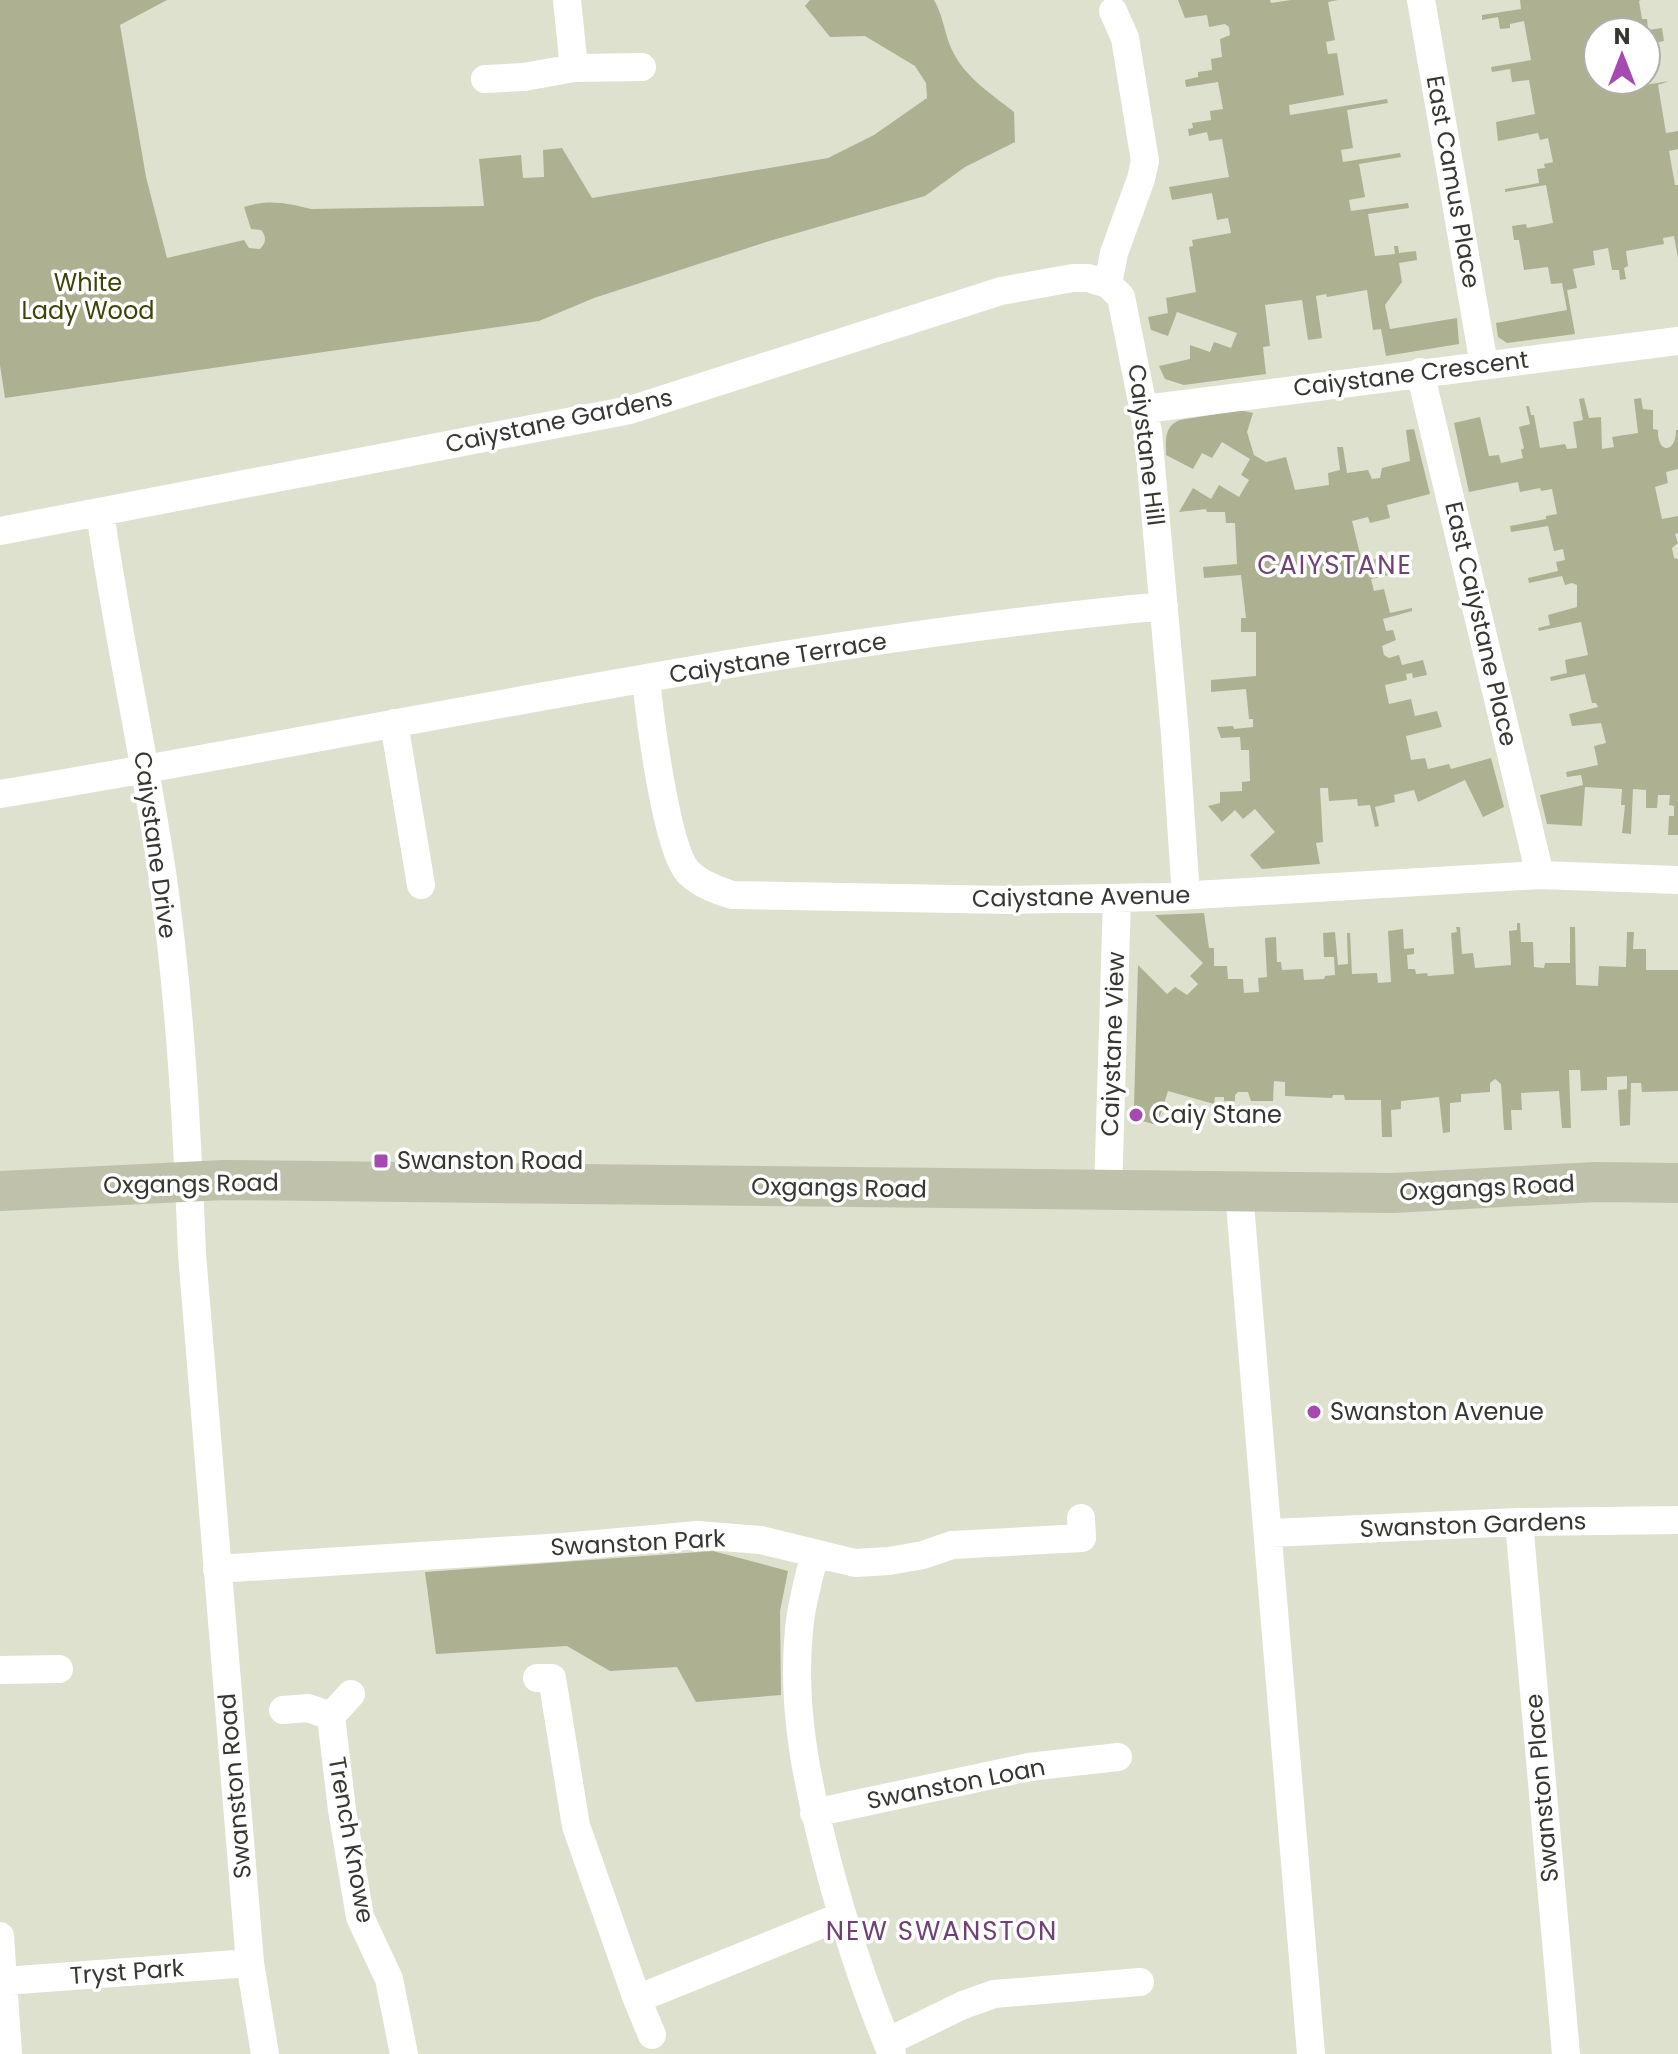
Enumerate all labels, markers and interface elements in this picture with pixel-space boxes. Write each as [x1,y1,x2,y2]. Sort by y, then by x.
north arrow [1582,16,1662,96]
text: N [1614,21,1630,52]
street label: East Camus Place [1419,73,1488,291]
park label: White Lady Wood [21,266,155,327]
street label: Caiystane Crescent [1291,343,1530,404]
street label: Caiystane Hill [1120,362,1173,528]
street label: Caiystane Gardens [442,380,675,461]
street label: East Caiystane Place [1437,498,1526,749]
district label: CAIYSTANE [1257,547,1413,583]
street label: Caiystane Terrace [667,624,889,691]
street label: Caiystane Drive [126,749,185,941]
street label: Caiystane Avenue [972,878,1190,915]
street label: Caiystane View [1093,951,1132,1137]
place label: Caiy Stane [1152,1098,1282,1131]
marker: Caiy Stane [1127,1106,1145,1124]
place label: Swanston Road [397,1144,583,1177]
marker: Swanston Road [372,1152,390,1170]
street label: Oxgangs Road [103,1165,279,1202]
street label: Oxgangs Road [1398,1166,1576,1209]
street label: Oxgangs Road [751,1169,927,1206]
place label: Swanston Avenue [1330,1395,1544,1428]
marker: Swanston Avenue [1305,1403,1323,1421]
street label: Swanston Gardens [1359,1504,1587,1545]
street label: Swanston Park [550,1521,727,1564]
street label: Swanston Road [210,1692,259,1880]
street label: Swanston Place [1517,1692,1566,1884]
street label: Swanston Loan [864,1750,1048,1817]
street label: Trench Knowe [321,1754,382,1926]
district label: NEW SWANSTON [826,1913,1058,1949]
street label: Tryst Park [69,1951,186,1992]

